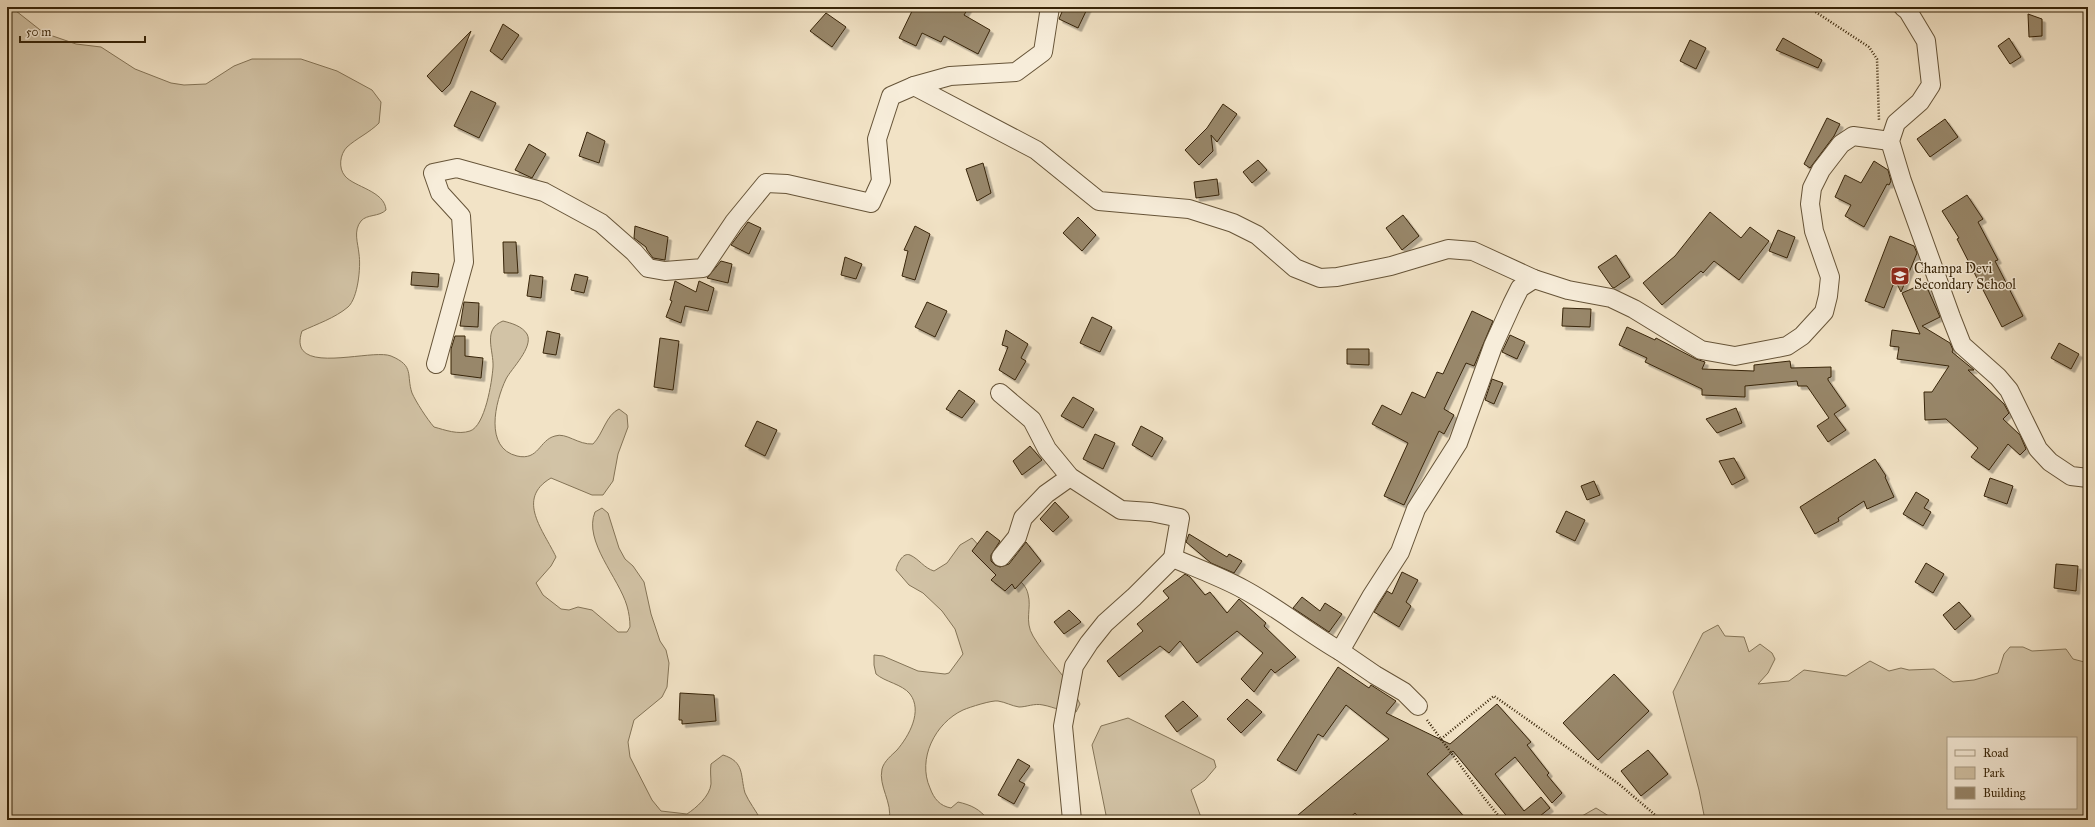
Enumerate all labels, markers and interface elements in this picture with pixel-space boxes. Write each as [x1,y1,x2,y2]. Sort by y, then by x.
scale bar [20,18,145,44]
text: 50 m [26,25,51,39]
place label: Champa Devi Secondary School [1914,260,2016,293]
school or university icon: Champa Devi Secondary School [1889,265,1911,287]
legend [1947,737,2077,809]
text: Road [1983,746,2009,760]
text: Park [1983,766,2005,780]
text: Building [1983,786,2026,801]

